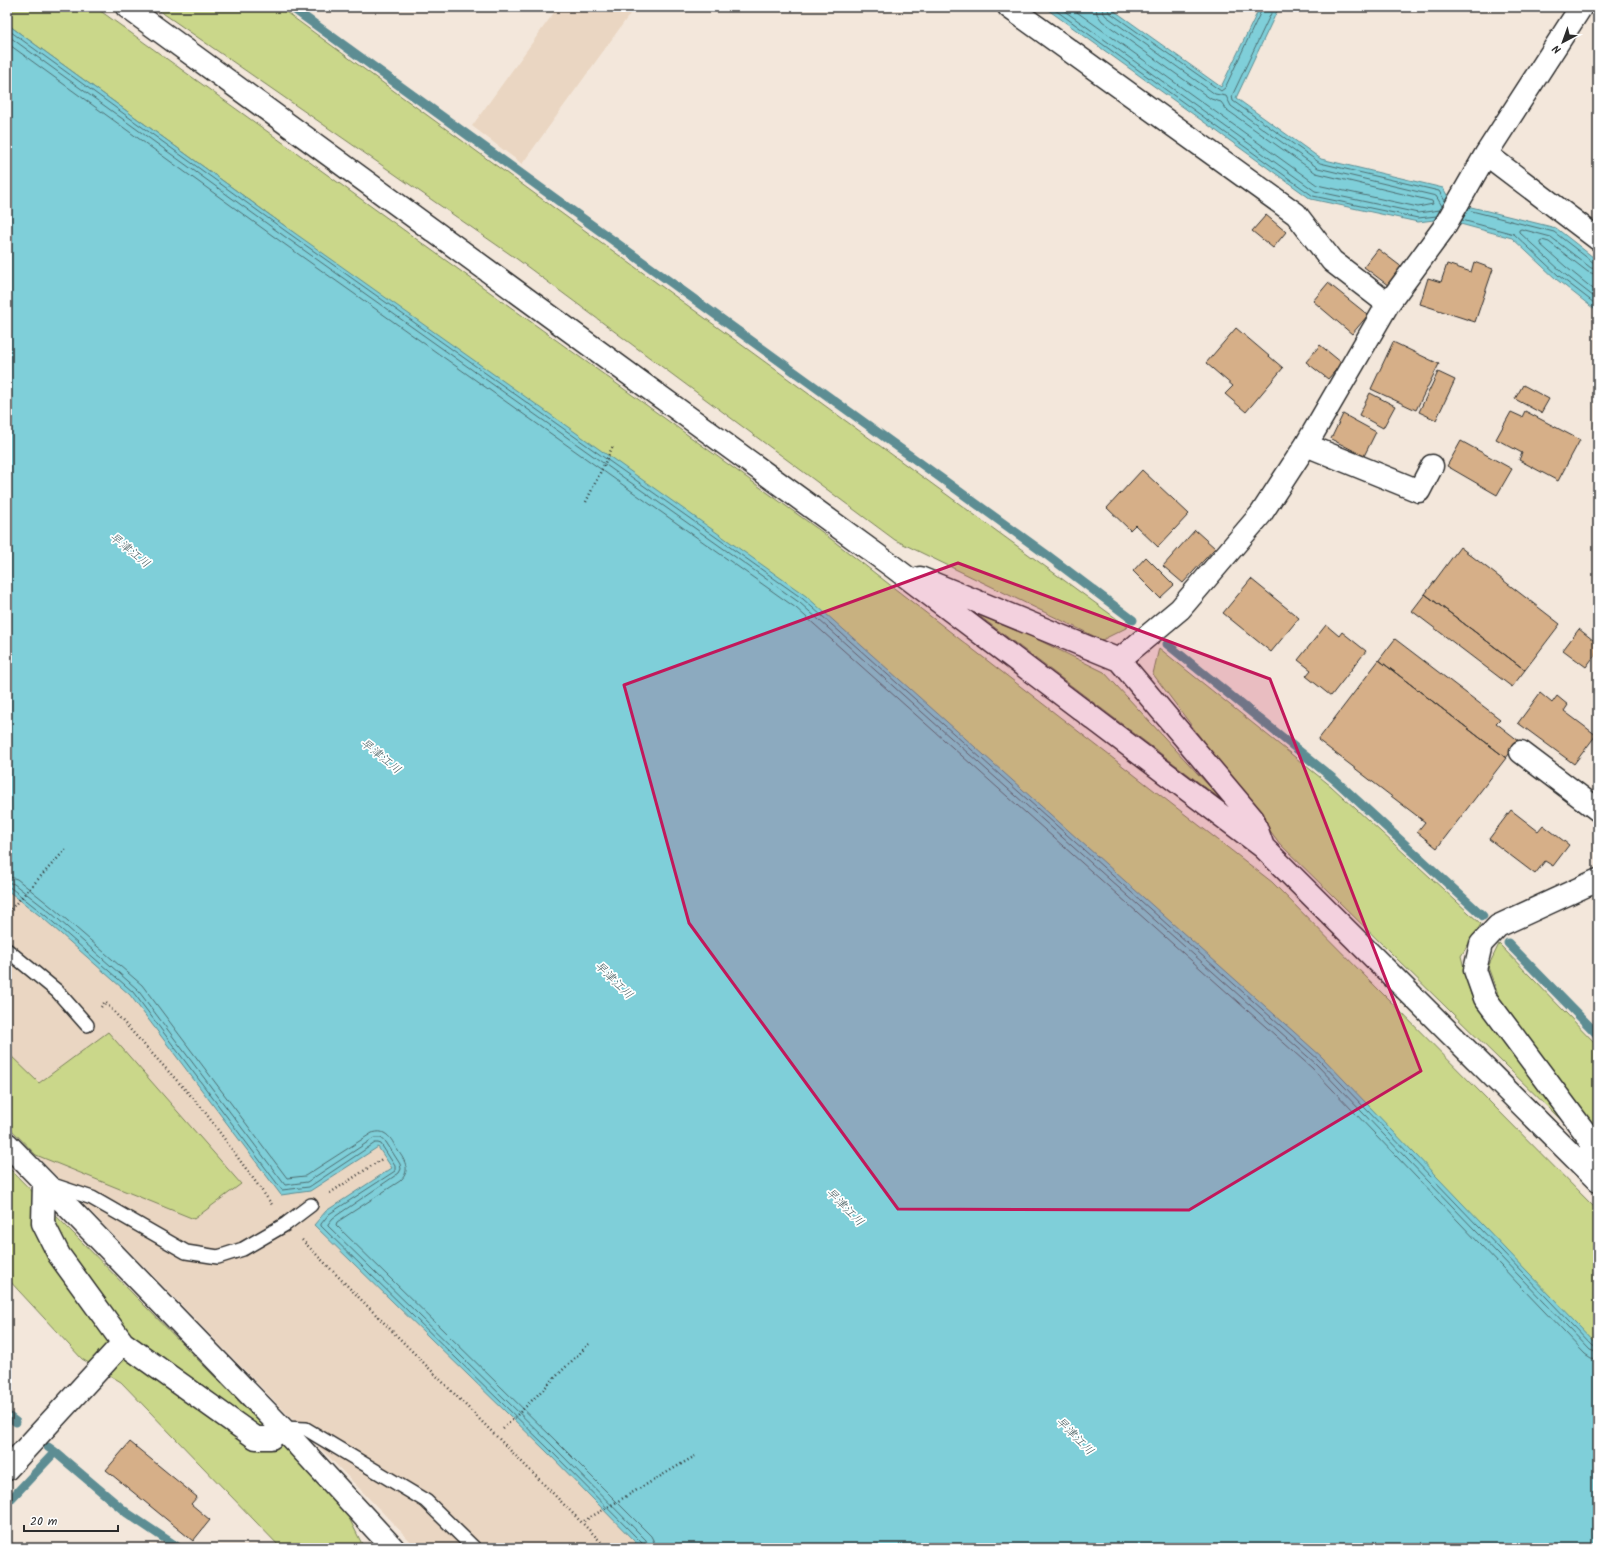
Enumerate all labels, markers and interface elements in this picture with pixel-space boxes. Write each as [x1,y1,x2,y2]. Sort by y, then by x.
north arrow [1543,22,1583,62]
text: N [1549,40,1566,58]
water label: 早津江川 [105,528,154,573]
water label: 早津江川 [356,734,405,779]
water label: 早津江川 [590,957,638,1004]
water label: 早津江川 [821,1184,868,1231]
water label: 早津江川 [1051,1413,1098,1460]
scale bar [24,1507,118,1533]
text: 20 m [30,1512,58,1531]

